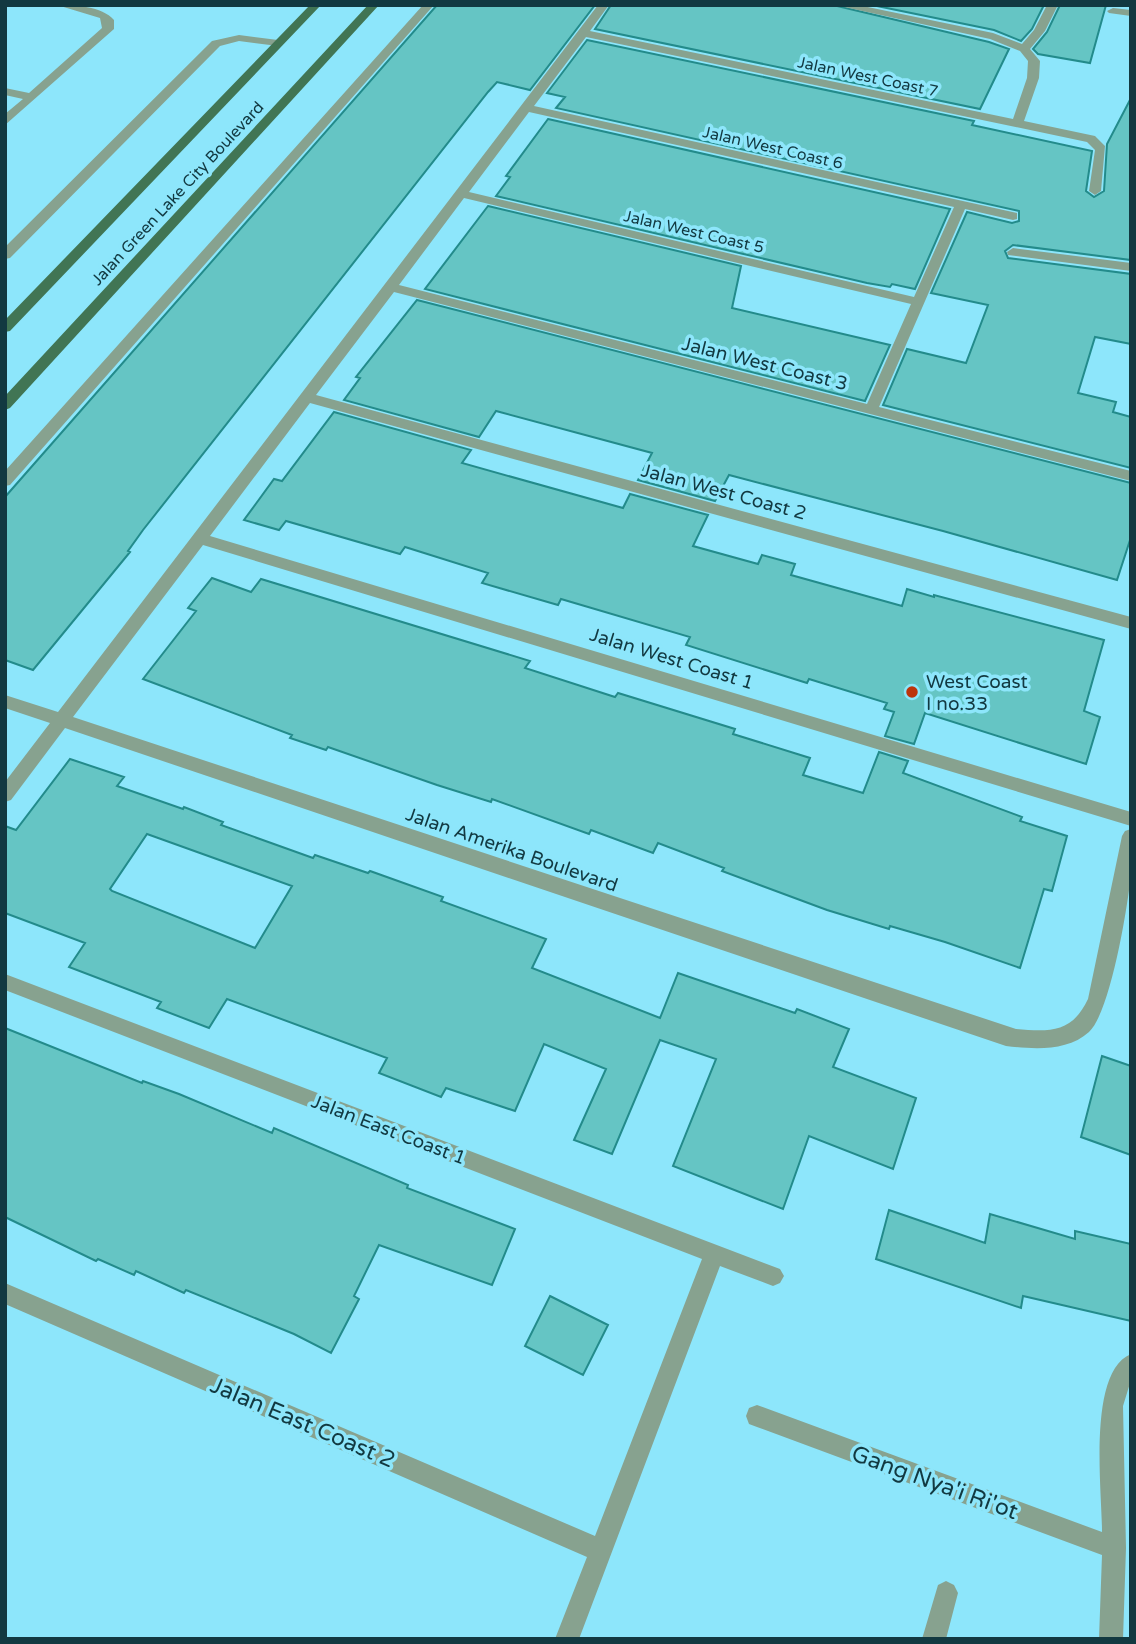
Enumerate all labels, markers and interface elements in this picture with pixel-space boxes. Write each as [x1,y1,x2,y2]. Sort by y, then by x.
street label: Jalan West Coast 7 [796,52,940,102]
street label: Jalan Green Lake City Boulevard [87,98,268,290]
street label: Jalan West Coast 6 [701,122,845,174]
street label: Jalan West Coast 5 [622,206,766,258]
street label: Jalan West Coast 3 [680,333,850,395]
street label: Jalan West Coast 2 [639,459,809,525]
street label: Jalan West Coast 1 [587,624,756,694]
place label: West Coast I no.33 [926,671,1028,715]
marker: West Coast I no.33 [904,684,920,700]
street label: Jalan Amerika Boulevard [403,803,621,897]
street label: Jalan East Coast 1 [308,1090,469,1170]
street label: Jalan East Coast 2 [206,1371,399,1475]
street label: Gang Nya'i Ri'ot [848,1440,1022,1526]

